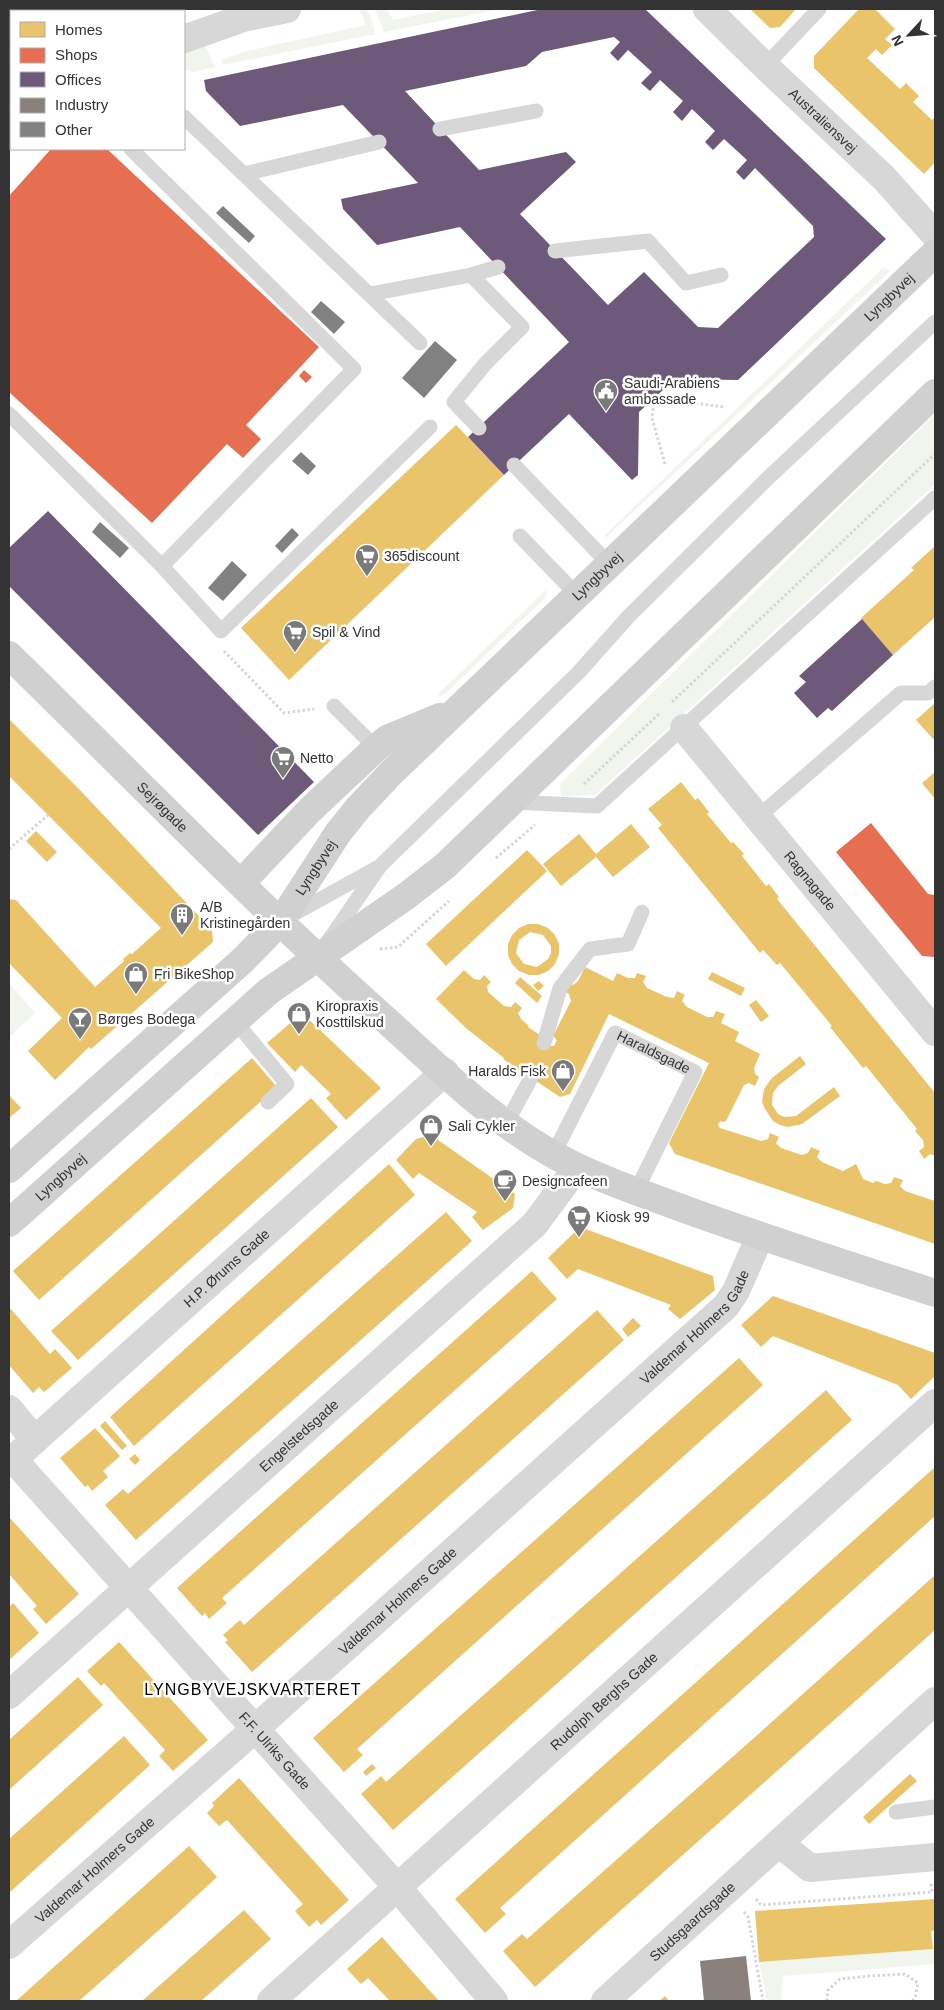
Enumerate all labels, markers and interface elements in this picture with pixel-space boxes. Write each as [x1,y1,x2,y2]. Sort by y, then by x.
legend [10,10,185,150]
north arrow [884,10,934,60]
text: Homes [55,21,103,38]
text: N [888,33,907,49]
text: Shops [55,46,98,63]
text: Offices [55,71,101,88]
street label: Australiensvej [786,85,860,156]
text: Industry [55,96,109,113]
text: Other [55,121,93,138]
street label: Lyngbyvej [861,270,917,324]
place label: Saudi-Arabiens ambassade [624,375,720,407]
public building icon: Saudi-Arabiens ambassade [593,378,619,412]
supermarket icon: 365discount [354,543,380,577]
place label: 365discount [384,548,460,564]
street label: Lyngbyvej [569,549,625,604]
supermarket icon: Spil & Vind [282,619,308,653]
place label: Spil & Vind [312,624,380,640]
supermarket icon: Netto [270,745,296,779]
place label: Netto [300,750,334,766]
street label: Sejrøgade [134,778,191,836]
street label: Lyngbyvej [292,837,339,898]
street label: Ragnagade [781,848,839,914]
place label: A/B Kristinegården [200,899,290,931]
building icon: A/B Kristinegården [169,902,195,936]
shop icon: Fri BikeShop [123,961,149,995]
place label: Fri BikeShop [154,966,234,982]
place label: Kiropraxis Kosttilskud [316,998,384,1030]
shop icon: Kiropraxis Kosttilskud [286,1001,312,1035]
bar icon: Børges Bodega [67,1006,93,1040]
place label: Børges Bodega [98,1011,195,1027]
street label: Haraldsgade [615,1027,693,1077]
shop icon: Haralds Fisk [550,1058,576,1092]
place label: Haralds Fisk [468,1063,547,1079]
shop icon: Sali Cykler [418,1113,444,1147]
place label: Sali Cykler [448,1118,515,1134]
street label: Lyngbyvej [32,1150,89,1204]
cafe icon: Designcafeen [492,1168,518,1202]
place label: Designcafeen [522,1173,608,1189]
supermarket icon: Kiosk 99 [566,1204,592,1238]
place label: Kiosk 99 [596,1209,650,1225]
street label: H.P. Ørums Gade [180,1225,273,1311]
street label: Valdemar Holmers Gade [637,1267,752,1387]
street label: Engelstedsgade [256,1396,342,1475]
street label: Valdemar Holmers Gade [335,1544,460,1658]
street label: Rudolph Berghs Gade [547,1649,661,1754]
district label: LYNGBYVEJSKVARTERET [144,1681,362,1698]
street label: F.F. Ulriks Gade [236,1709,314,1793]
street label: Valdemar Holmers Gade [32,1813,158,1926]
street label: Studsgaardsgade [646,1879,738,1964]

